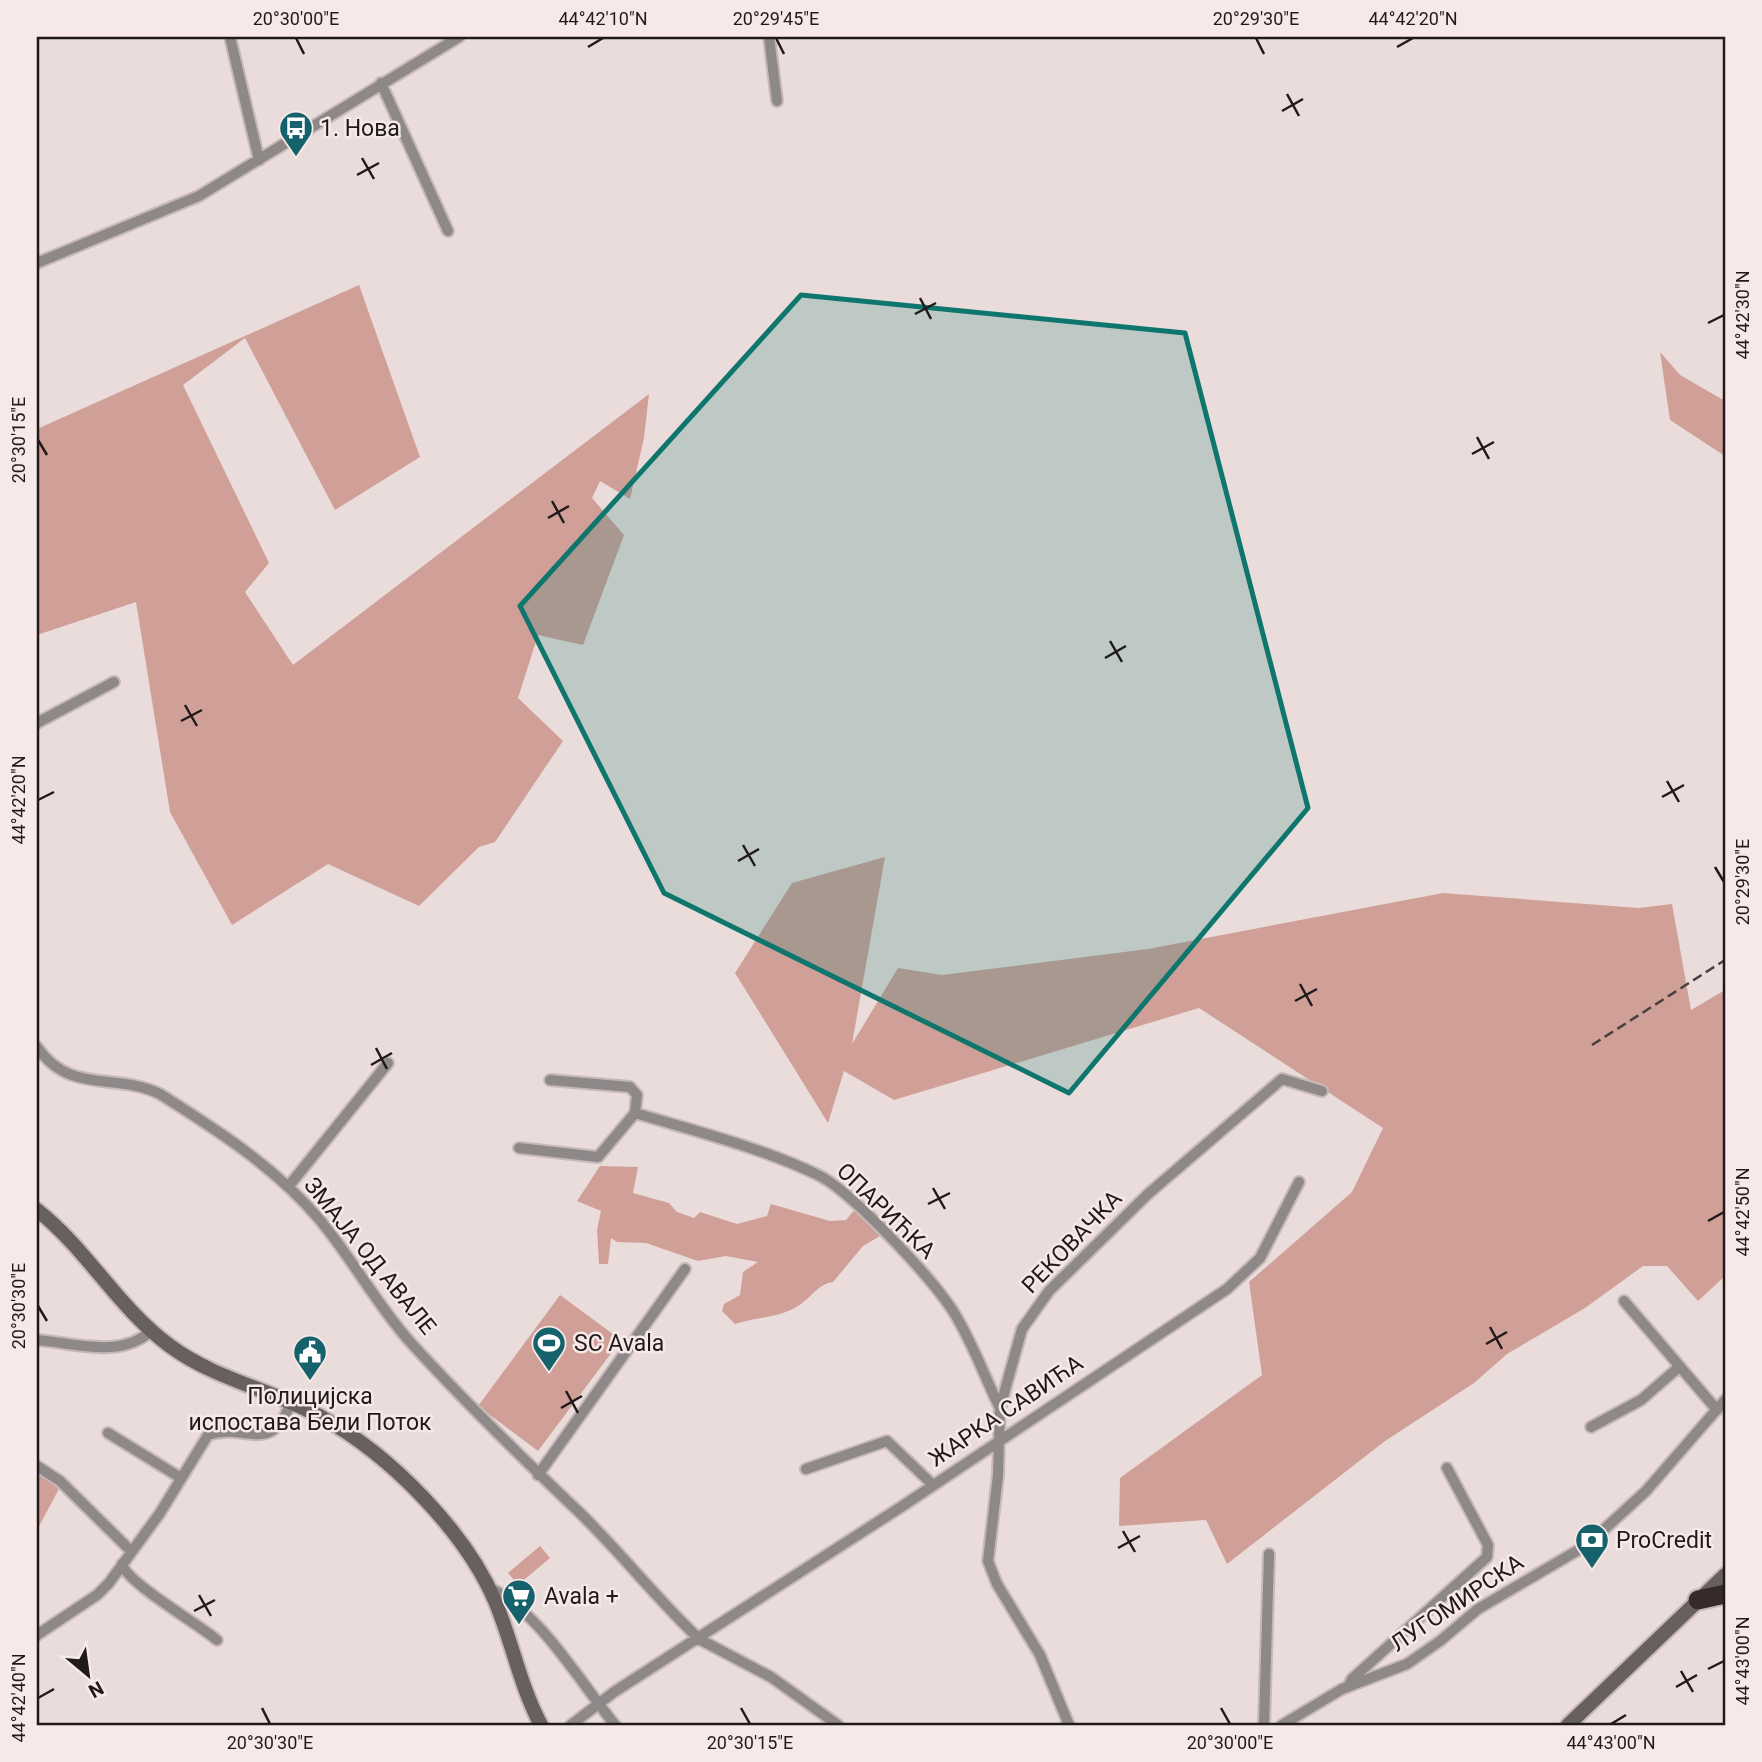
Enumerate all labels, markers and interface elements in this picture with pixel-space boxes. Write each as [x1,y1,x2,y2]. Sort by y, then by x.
text: 20°30'00"E [253,8,339,29]
text: 44°42'10"N [558,8,648,29]
text: 20°29'45"E [733,8,819,29]
text: 20°29'30"E [1213,8,1299,29]
text: 44°42'20"N [1368,8,1458,29]
bus stop icon: 1. Нова [277,109,315,158]
place label: 1. Нова [320,115,400,142]
text: 44°42'30"N [1732,270,1753,360]
text: 20°30'15"E [8,397,29,483]
text: 44°42'20"N [8,755,29,845]
text: 20°29'30"E [1732,839,1753,925]
street label: ОПАРИЋКА [831,1157,941,1265]
text: 44°42'50"N [1732,1167,1753,1257]
street label: ЗМАЈА ОД АВАЛЕ [298,1172,442,1340]
street label: РЕКОВАЧКА [1016,1185,1128,1299]
text: 20°30'30"E [8,1263,29,1349]
sports icon: SC Avala [530,1324,568,1373]
place label: SC Avala [574,1330,664,1357]
public building icon: Полицијска испостава Бели Поток [291,1333,329,1382]
street label: ЖАРКА САВИЋА [924,1349,1088,1473]
place label: Полицијска испостава Бели Поток [189,1383,432,1436]
bank icon: ProCredit [1573,1521,1611,1570]
place label: ProCredit [1616,1527,1712,1554]
street label: ЛУГОМИРСКА [1385,1549,1529,1657]
supermarket icon: Avala + [500,1577,538,1626]
place label: Avala + [544,1583,619,1610]
text: 44°43'00"N [1732,1616,1753,1706]
north arrow [52,1640,122,1710]
text: 44°42'40"N [8,1653,29,1743]
text: N [85,1676,107,1703]
text: 20°30'30"E [227,1732,313,1753]
text: 20°30'15"E [707,1732,793,1753]
text: 20°30'00"E [1187,1732,1273,1753]
text: 44°43'00"N [1566,1732,1656,1753]

